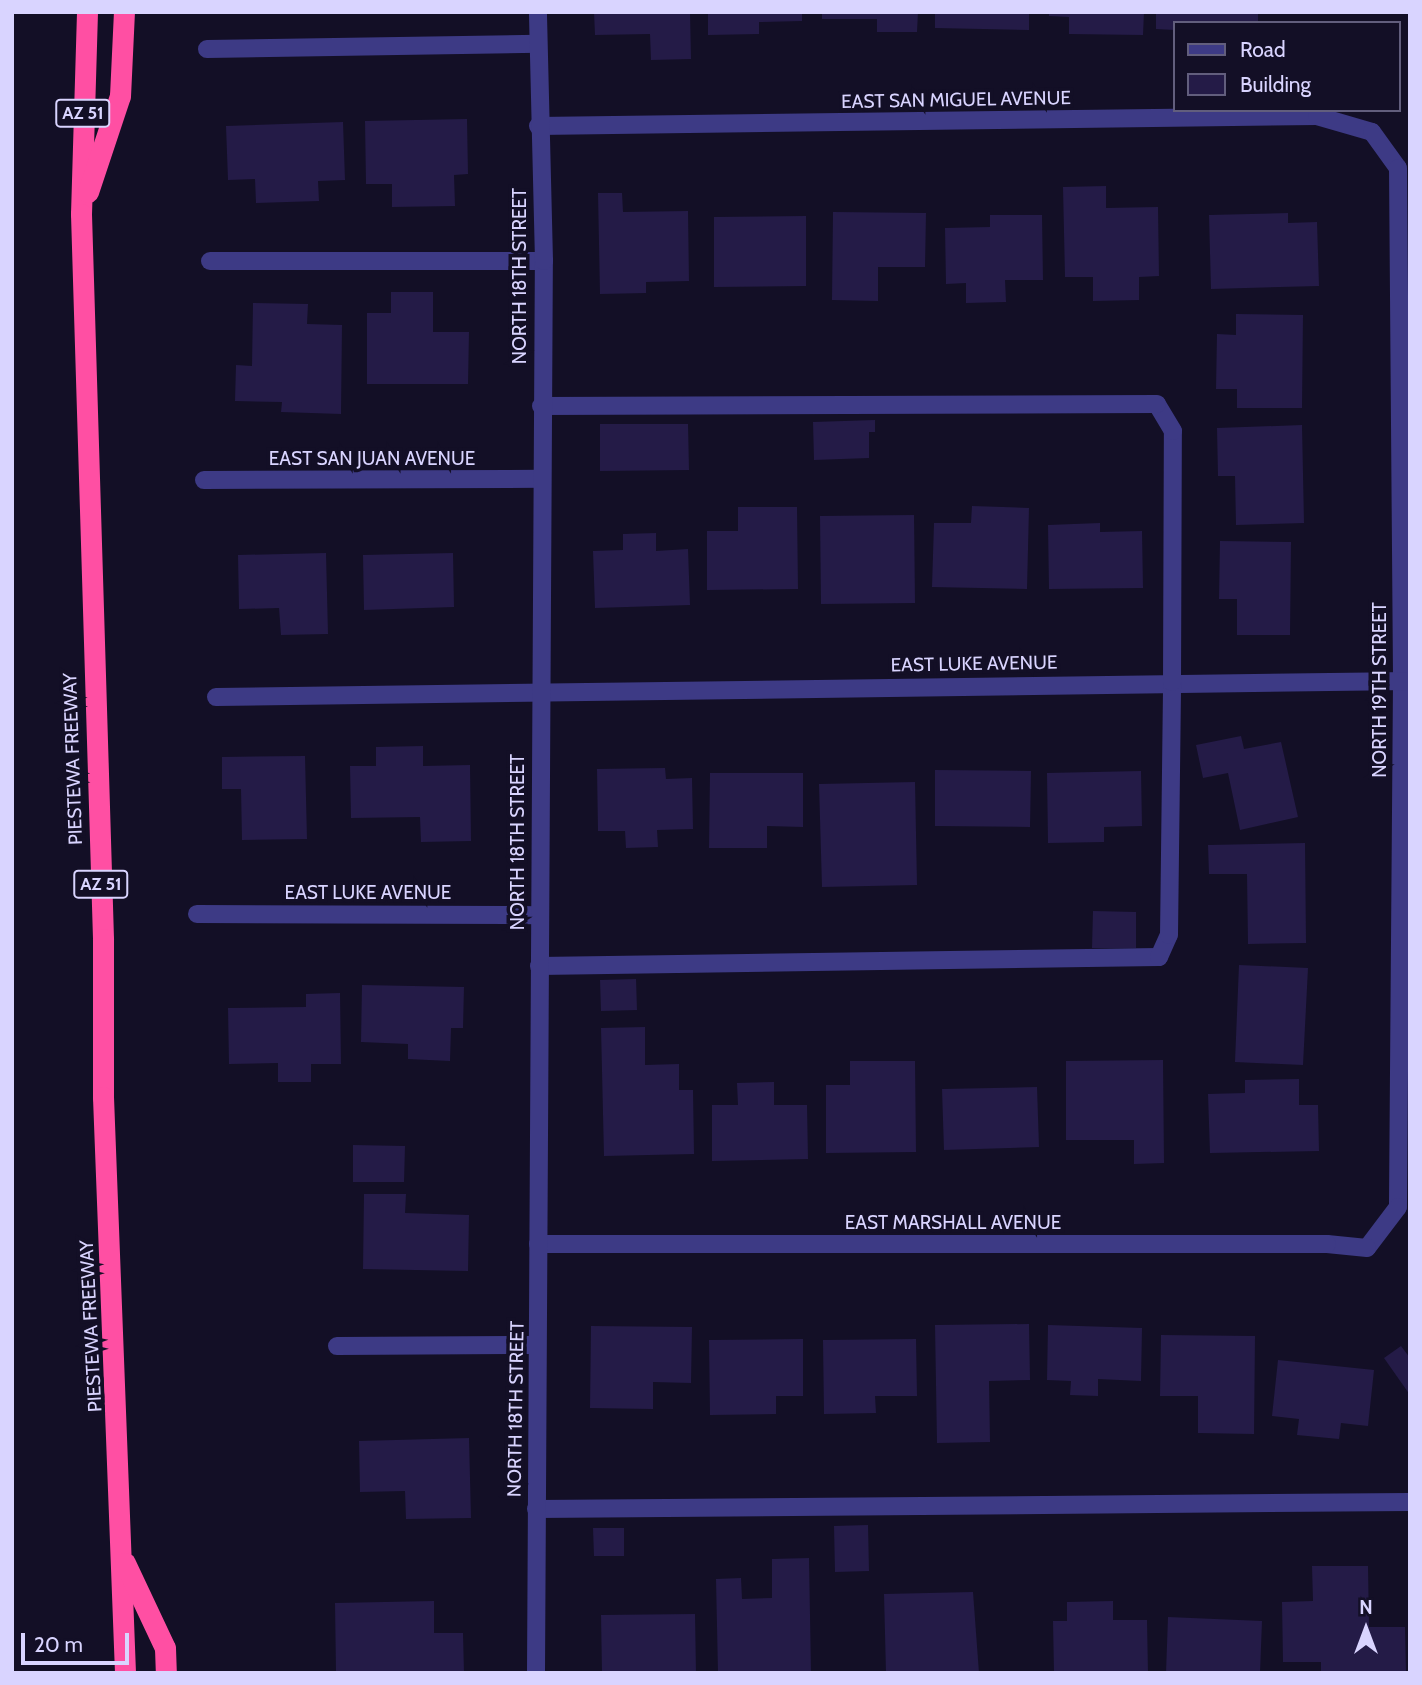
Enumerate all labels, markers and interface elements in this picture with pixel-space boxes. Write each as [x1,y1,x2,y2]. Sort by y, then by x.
legend [1174,21,1401,112]
text: Road [1240,37,1286,62]
text: Building [1240,72,1311,97]
street label: EAST SAN MIGUEL AVENUE [841,87,1071,113]
road number: AZ 51 [55,98,111,128]
street label: NORTH 18TH STREET [509,188,531,364]
street label: EAST SAN JUAN AVENUE [269,448,475,470]
street label: NORTH 19TH STREET [1369,602,1391,778]
street label: EAST LUKE AVENUE [890,651,1058,677]
street label: PIESTEWA FREEWAY [59,673,87,845]
street label: NORTH 18TH STREET [507,754,529,930]
road number: AZ 51 [73,870,129,898]
street label: EAST LUKE AVENUE [285,882,451,904]
street label: EAST MARSHALL AVENUE [845,1212,1061,1234]
street label: PIESTEWA FREEWAY [75,1239,107,1413]
street label: NORTH 18TH STREET [503,1321,529,1497]
north arrow [1331,1594,1401,1664]
text: N [1359,1596,1373,1619]
scale bar [24,1618,133,1662]
text: 20 m [34,1632,83,1657]

